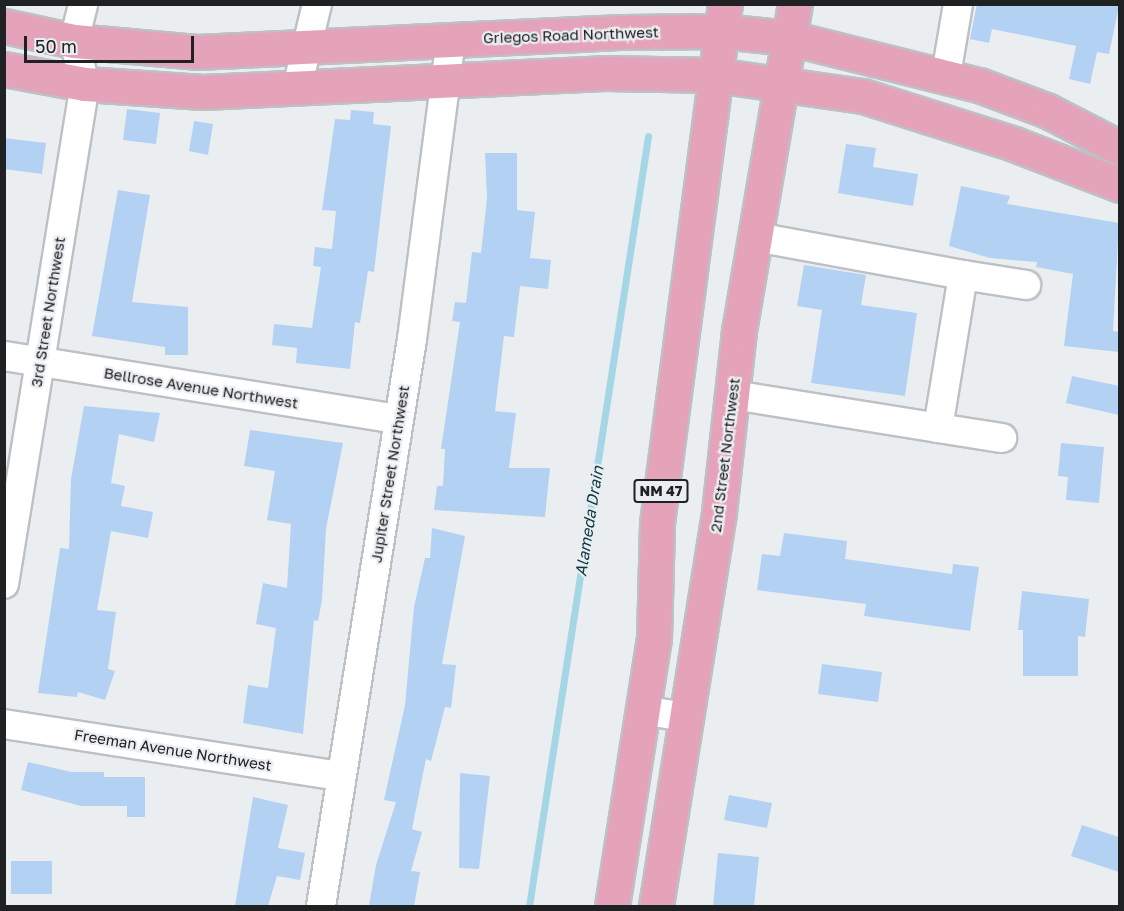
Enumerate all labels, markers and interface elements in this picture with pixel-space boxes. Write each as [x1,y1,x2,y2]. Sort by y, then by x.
street label: Griegos Road Northwest [483,23,659,47]
scale bar [27,24,196,62]
text: 50 m [35,35,77,57]
street label: 3rd Street Northwest [27,236,69,388]
street label: Bellrose Avenue Northwest [103,364,299,412]
street label: 2nd Street Northwest [707,377,743,533]
street label: Jupiter Street Northwest [367,384,413,564]
water label: Alameda Drain [571,465,607,577]
road number: NM 47 [632,480,690,502]
street label: Freeman Avenue Northwest [73,725,273,775]

